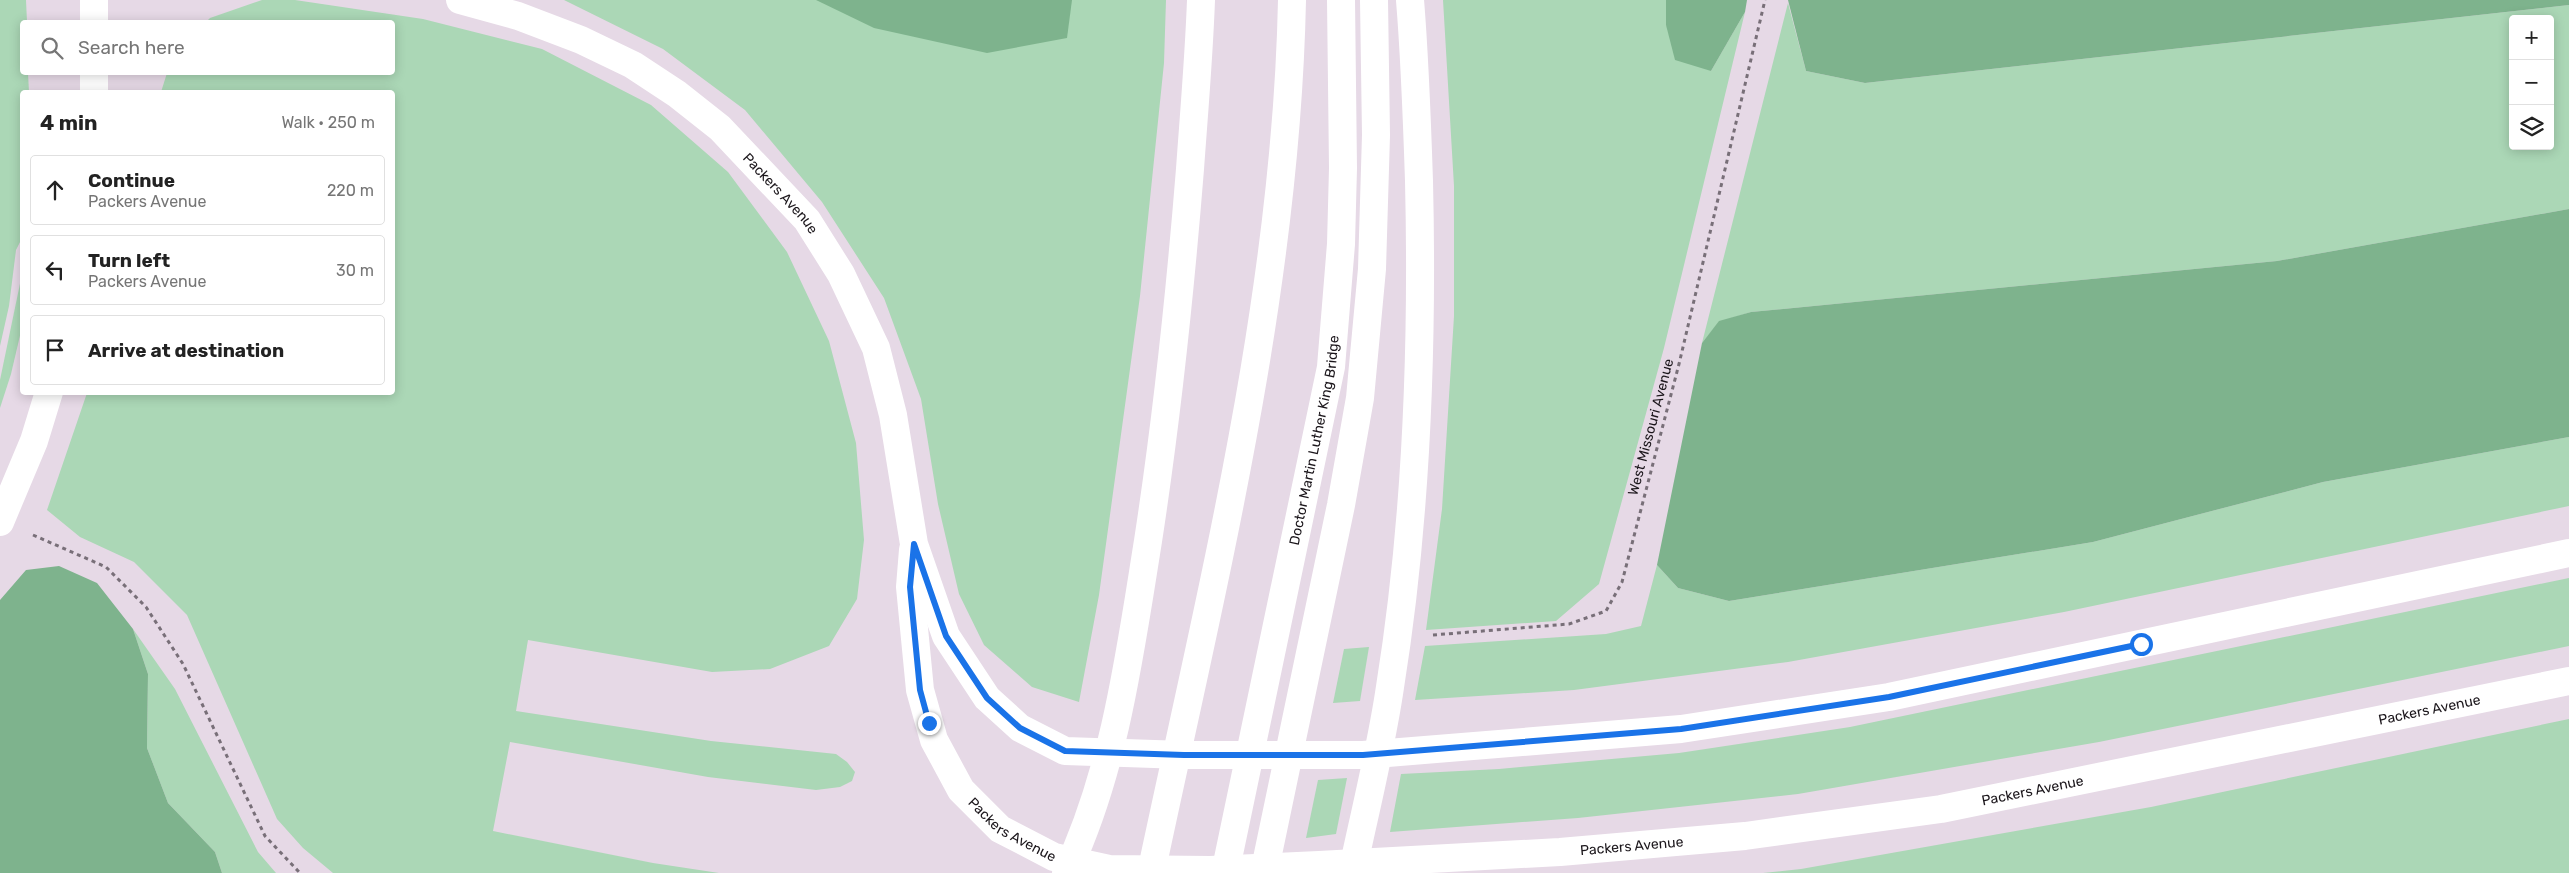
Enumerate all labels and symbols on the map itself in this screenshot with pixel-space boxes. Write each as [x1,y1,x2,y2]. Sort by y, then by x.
street label: Packers Avenue [740,149,822,237]
street label: Doctor Martin Luther King Bridge [1285,334,1342,547]
street label: West Missouri Avenue [1625,357,1677,497]
route start [2130,633,2153,656]
street label: Packers Avenue [2377,691,2482,728]
route end [918,712,941,735]
street label: Packers Avenue [1980,772,2085,809]
street label: Packers Avenue [965,794,1059,865]
street label: Packers Avenue [1579,833,1684,859]

